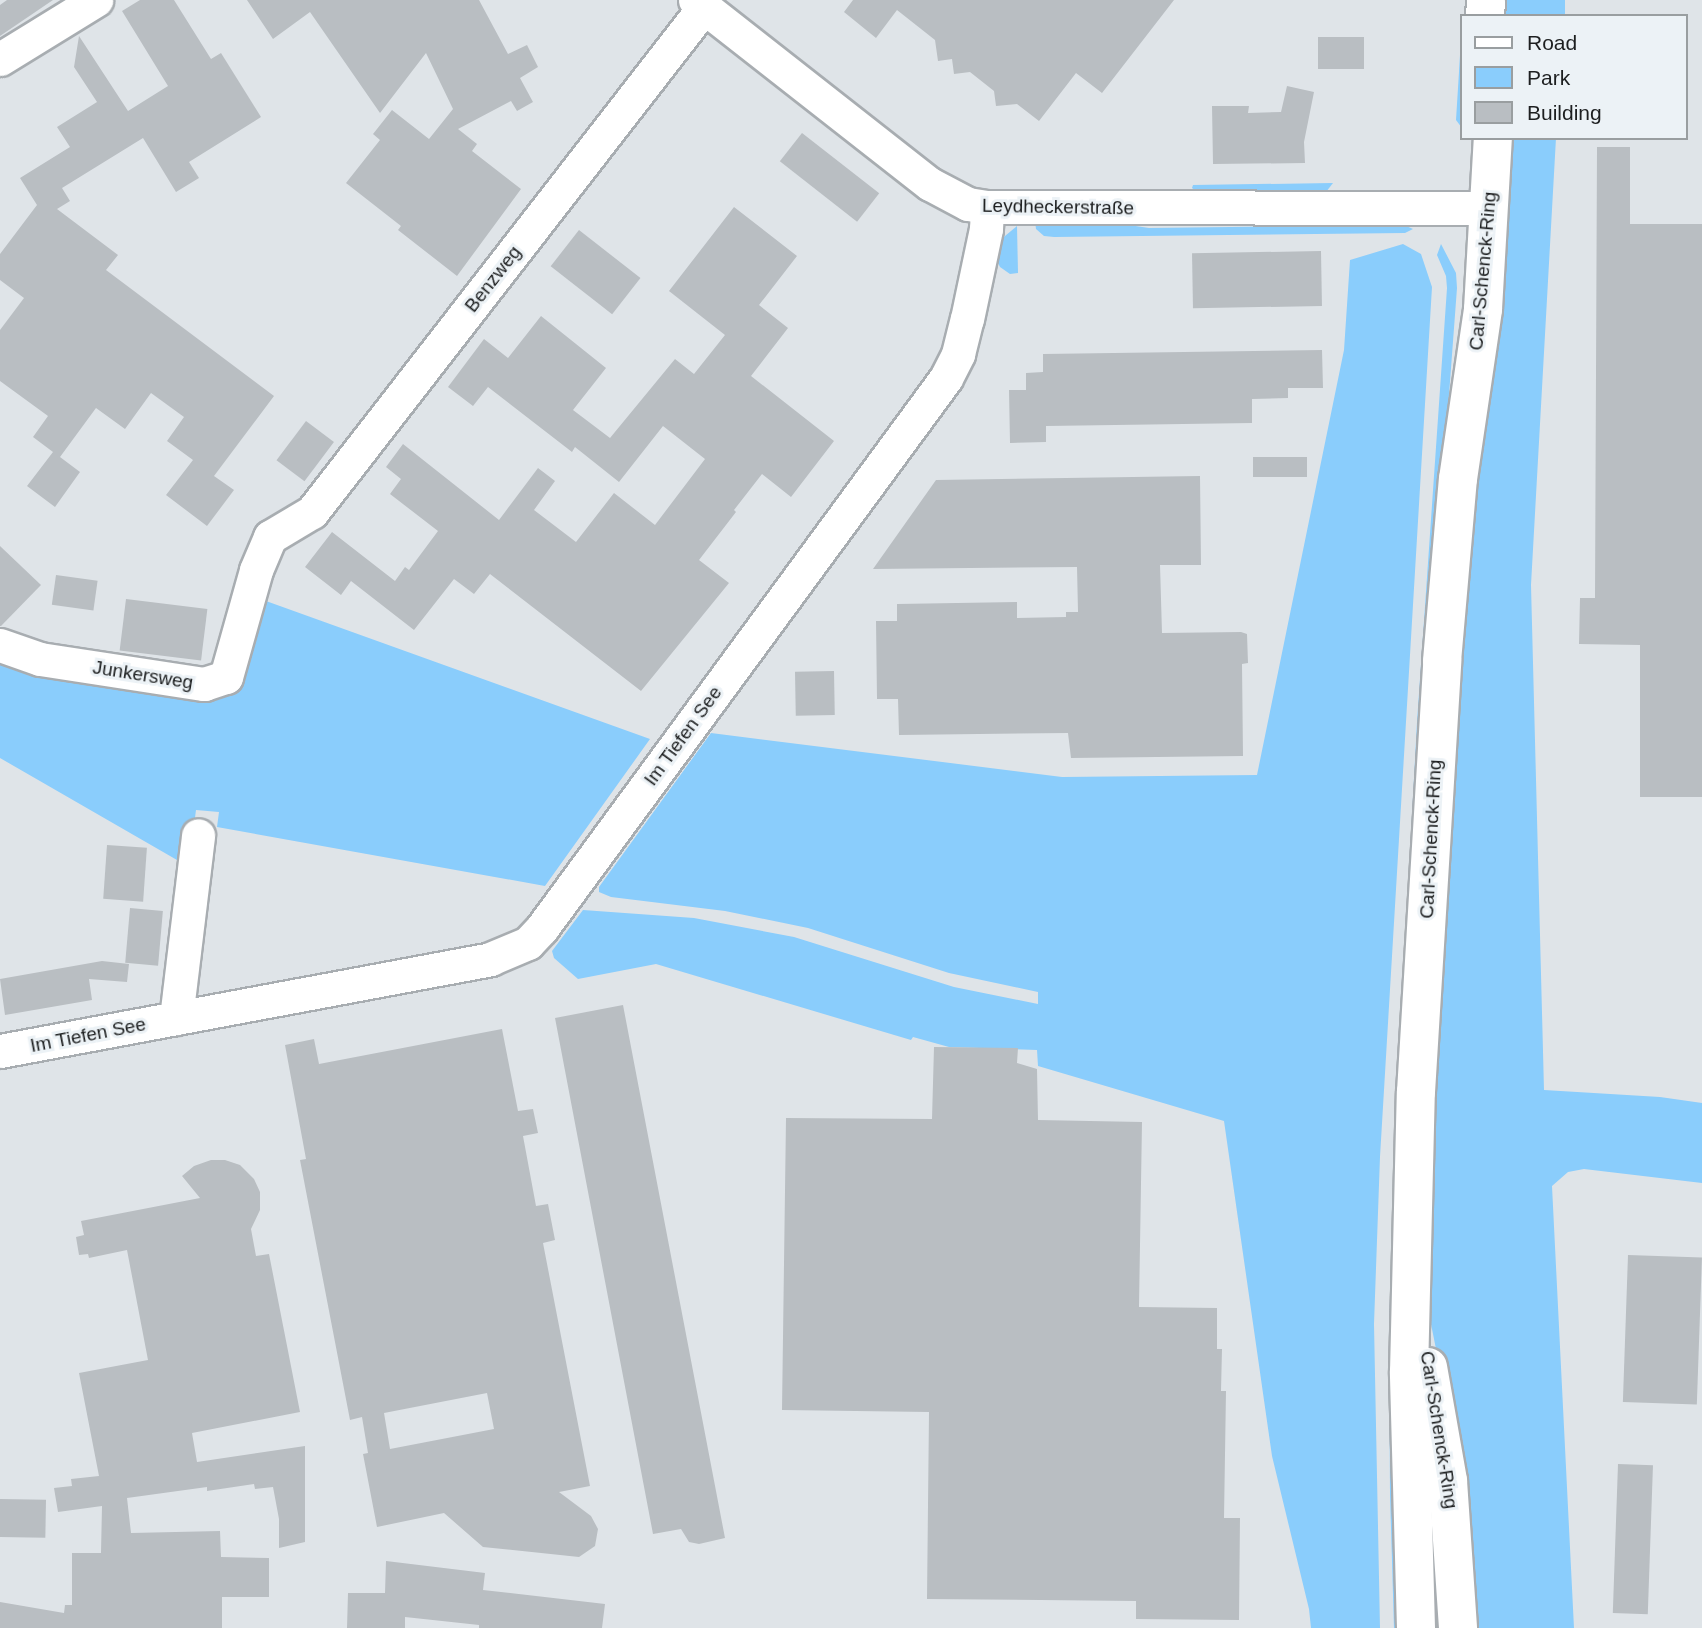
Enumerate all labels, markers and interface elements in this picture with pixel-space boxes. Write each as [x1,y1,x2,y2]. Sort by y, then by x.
legend [1460,14,1688,140]
text: Road [1527,31,1577,54]
text: Park [1527,66,1570,89]
text: Building [1527,101,1602,124]
street label: Carl-Schenck-Ring [1465,191,1501,351]
street label: Leydheckerstraße [982,194,1134,220]
street label: Benzweg [460,241,526,317]
street label: Junkersweg [91,656,195,694]
street label: Im Tiefen See [639,682,727,790]
street label: Carl-Schenck-Ring [1415,759,1447,919]
street label: Im Tiefen See [28,1013,148,1057]
street label: Carl-Schenck-Ring [1415,1349,1463,1511]

